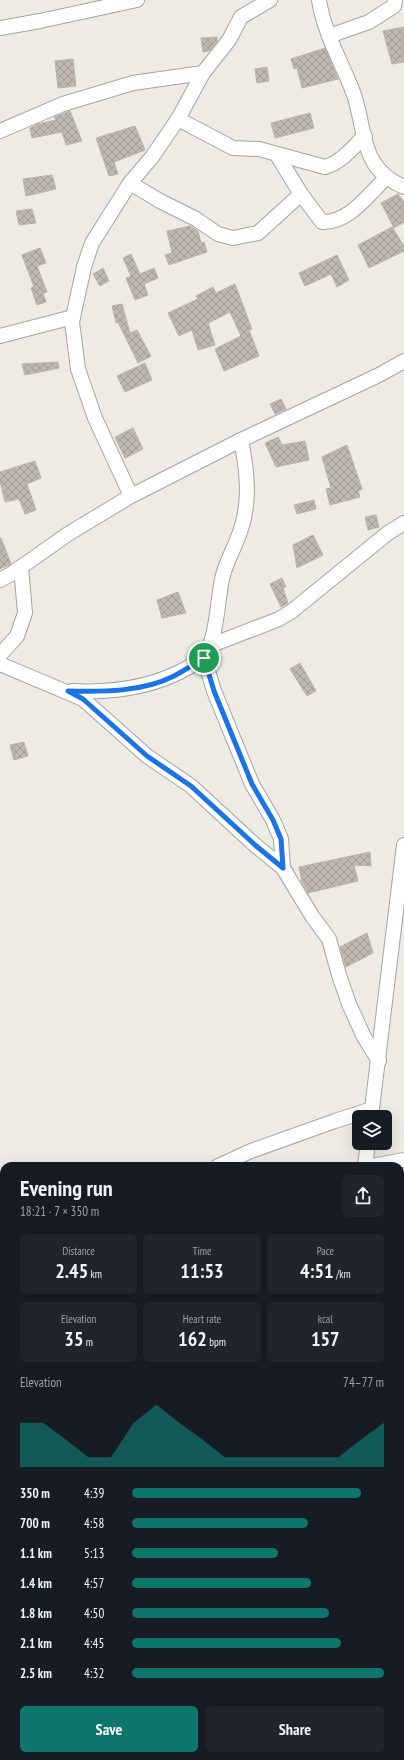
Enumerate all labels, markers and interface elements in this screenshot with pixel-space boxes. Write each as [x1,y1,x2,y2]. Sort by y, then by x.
pin [187,641,221,675]
icon: arrive [193,647,215,669]
map controls [352,1110,392,1150]
button: layers [352,1110,392,1150]
text: Evening run [20,1174,113,1202]
button: share [342,1175,384,1217]
text: 18:21 · 7 × 350 m [20,1203,99,1220]
text: Distance [62,1244,95,1258]
text: Time [192,1244,212,1258]
text: Pace [317,1244,334,1258]
text: 2.45 [55,1258,88,1284]
text: 11:53 [180,1258,224,1284]
text: 4:51 [300,1258,334,1284]
text: km [88,1267,102,1281]
text: /km [334,1267,351,1281]
text: Elevation [61,1312,96,1326]
text: Heart rate [183,1312,221,1326]
text: kcal [318,1312,333,1326]
text: 35 [64,1326,83,1352]
text: 162 [178,1326,207,1352]
text: 157 [311,1326,340,1352]
text: m [83,1335,93,1349]
text: bpm [207,1335,226,1349]
text: Elevation [20,1374,62,1391]
text: 74–77 m [343,1374,384,1391]
text: 350 m [20,1485,50,1502]
text: 4:39 [84,1485,104,1502]
text: 700 m [20,1515,50,1532]
text: 4:58 [84,1515,104,1532]
text: 1.1 km [20,1545,52,1562]
text: 5:13 [84,1545,104,1562]
text: 1.4 km [20,1575,52,1592]
text: 4:57 [84,1575,104,1592]
text: 1.8 km [20,1605,52,1622]
text: 4:50 [84,1605,104,1622]
text: 2.1 km [20,1635,52,1652]
text: 4:45 [84,1635,104,1652]
text: 2.5 km [20,1665,52,1682]
text: 4:32 [84,1665,104,1682]
button: Save [20,1706,198,1752]
button: Share [206,1706,384,1752]

